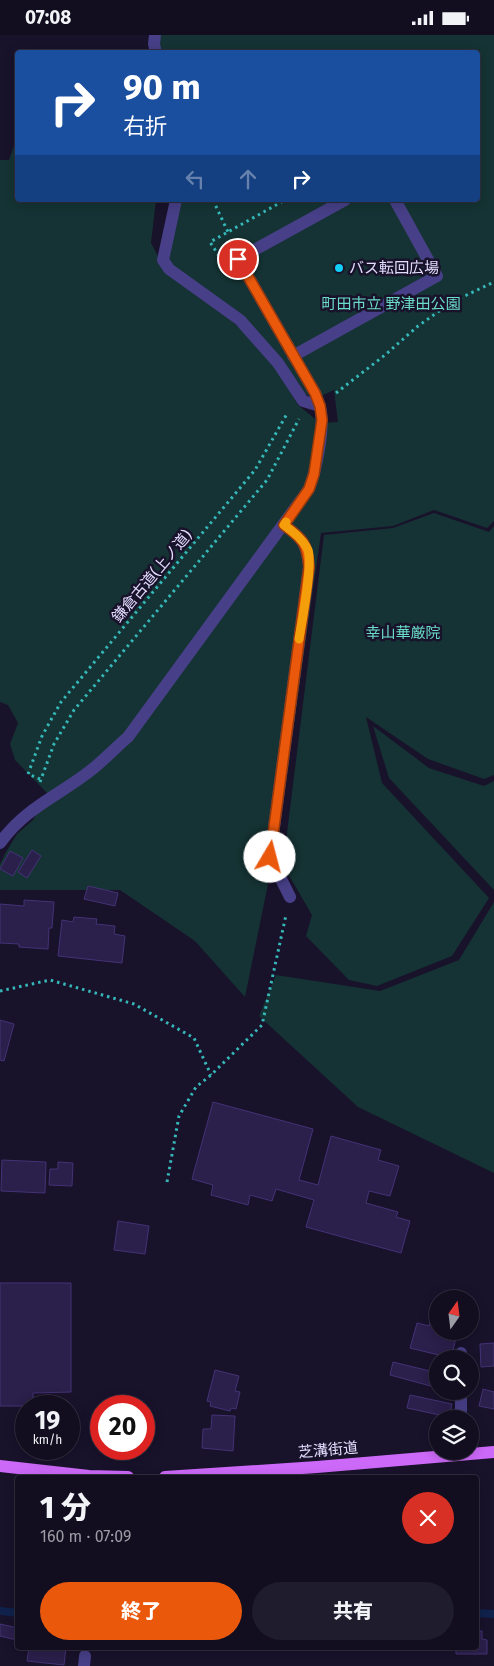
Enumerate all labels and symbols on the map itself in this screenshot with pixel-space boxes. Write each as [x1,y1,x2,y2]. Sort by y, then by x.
pin [217,238,259,280]
place label: バス転回広場 [349,259,439,277]
marker: バス転回広場 [333,262,345,274]
park label: 町田市立 野津田公園 [322,295,460,313]
street label: 鎌倉古道(上ノ道) [108,526,196,626]
park label: 幸山華厳院 [365,624,441,642]
position arrow [243,830,295,882]
north arrow [429,1290,479,1340]
speed limit sign: 20 [90,1395,155,1460]
street label: 芝溝街道 [297,1438,359,1462]

